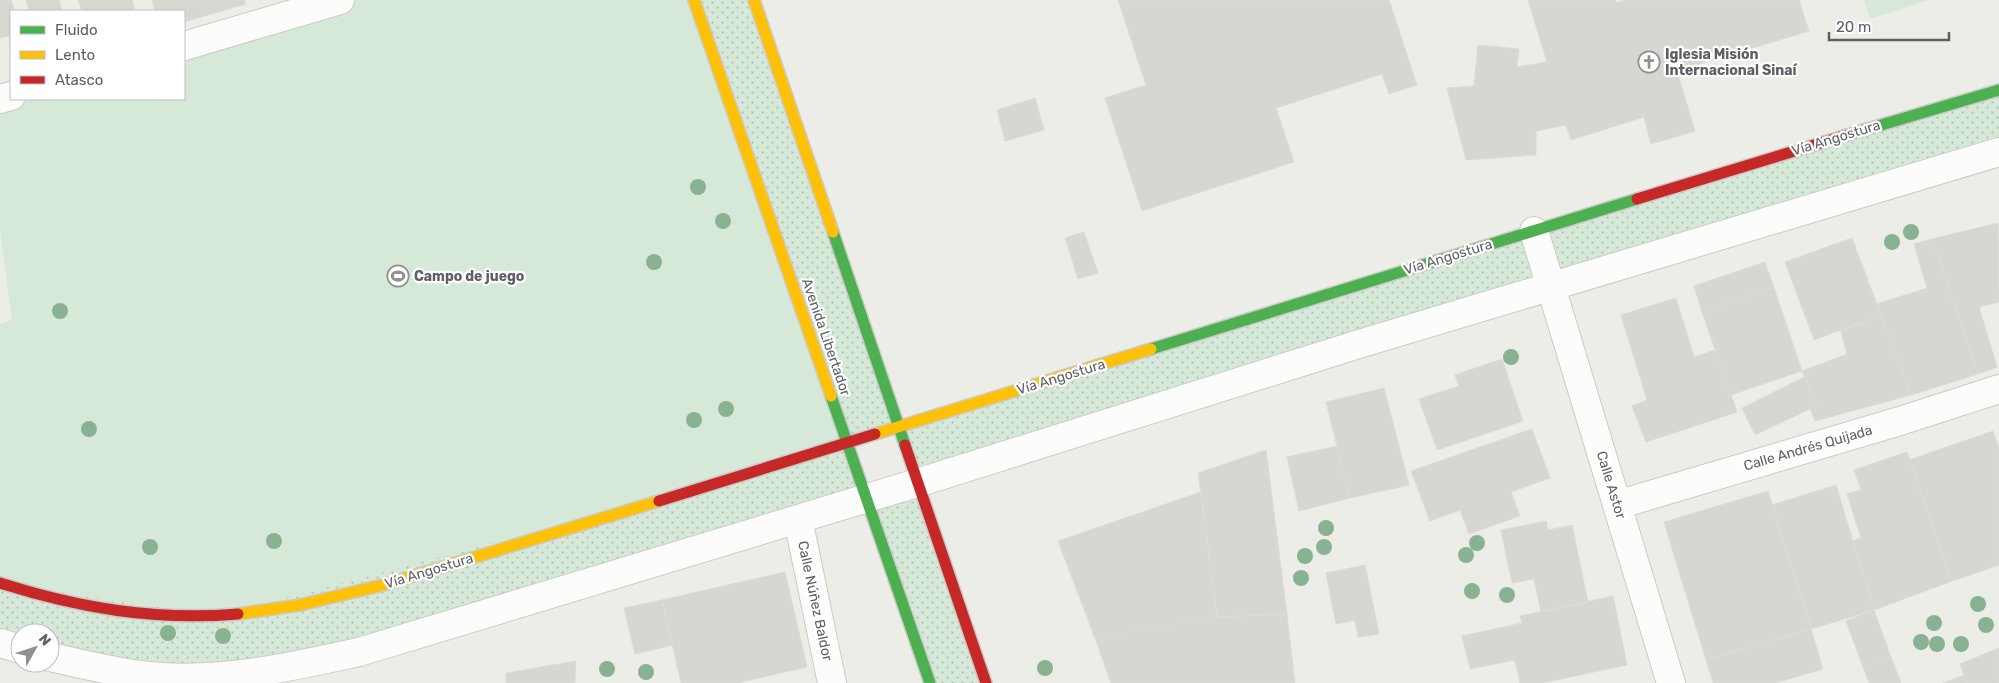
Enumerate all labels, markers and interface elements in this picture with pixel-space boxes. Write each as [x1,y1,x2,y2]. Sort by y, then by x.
legend [10,10,185,100]
scale bar [1829,10,1949,42]
text: 20 m [1836,18,1871,36]
text: Fluido [55,21,98,39]
text: Lento [55,46,95,64]
place label: Iglesia Misión Internacional Sinaí [1665,46,1798,79]
church icon: Iglesia Misión Internacional Sinaí [1637,50,1661,74]
text: Atasco [55,71,103,89]
street label: Vía Angostura [1790,116,1882,160]
street label: Vía Angostura [1402,235,1494,279]
sports icon: Campo de juego [386,264,410,288]
place label: Campo de juego [414,268,524,285]
street label: Avenida Libertador [798,276,854,399]
street label: Vía Angostura [1015,355,1107,399]
street label: Calle Andrés Quijada [1742,421,1874,475]
street label: Calle Astor [1593,449,1630,522]
street label: Calle Núñez Baldor [794,539,836,663]
street label: Vía Angostura [383,549,475,593]
north arrow [10,623,60,673]
text: N [35,631,54,649]

